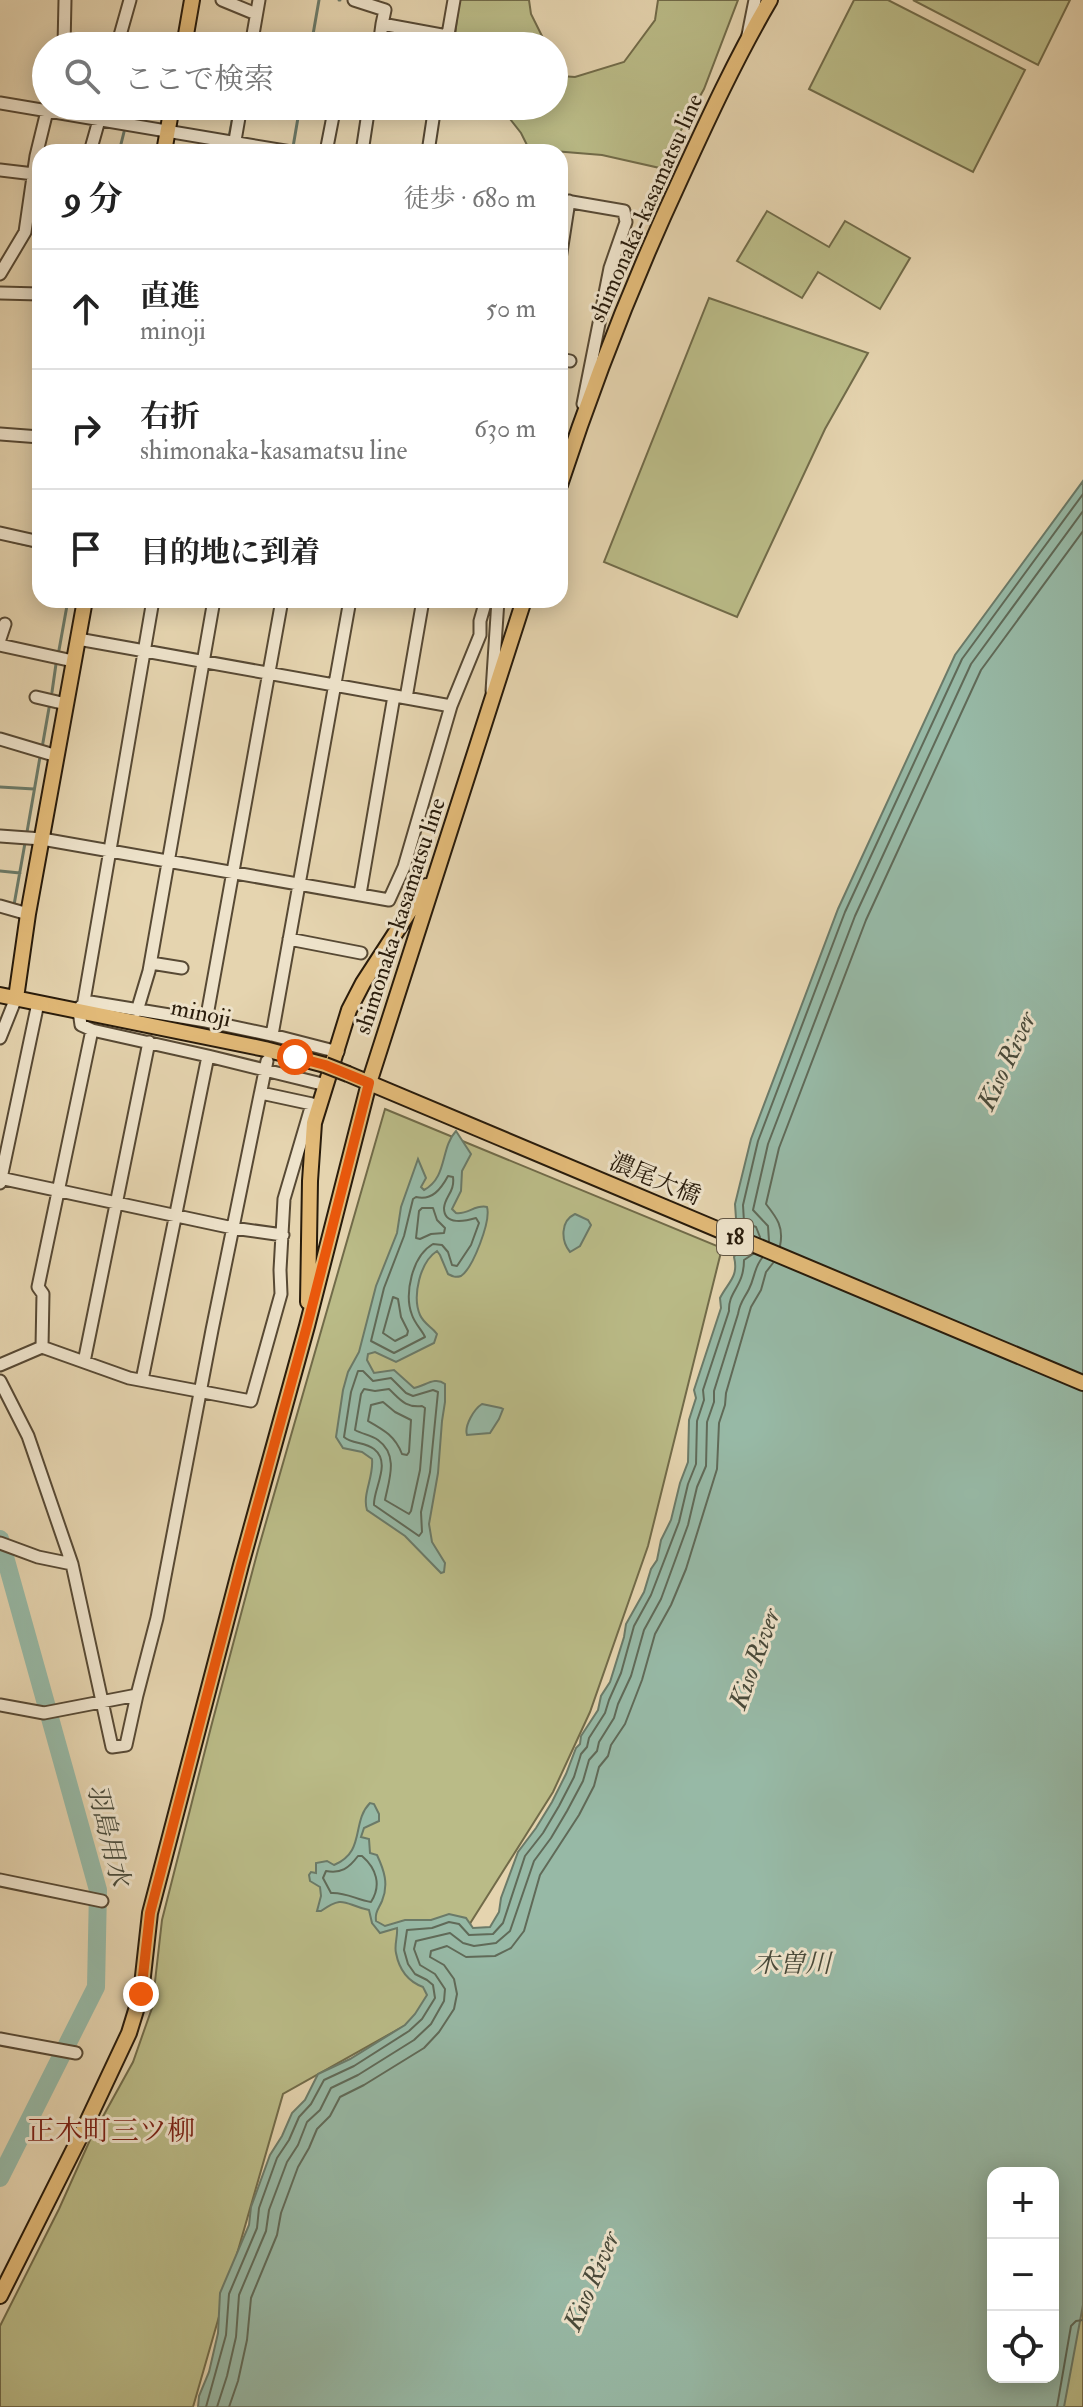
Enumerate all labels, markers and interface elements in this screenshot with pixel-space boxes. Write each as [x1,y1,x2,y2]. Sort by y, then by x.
search box [32,32,568,120]
icon: search [60,54,104,98]
text: ここで検索 [124,61,274,98]
street label: shimonaka-kasamatsu line [582,89,710,327]
text: 9 分 [64,178,123,221]
text: 徒歩 · 680 m [404,183,536,215]
text: 直進 [140,278,200,315]
icon: ahead [64,287,108,331]
text: 50 m [486,293,536,325]
text: minoji [140,315,206,347]
text: 右折 [140,398,200,435]
icon: right [64,407,108,451]
text: 630 m [474,413,536,445]
text: shimonaka-kasamatsu line [140,435,407,467]
icon: arrive [64,527,108,571]
text: 目的地に到着 [140,534,320,571]
street label: shimonaka-kasamatsu line [347,794,453,1038]
street label: minoji [168,992,234,1034]
water label: Kiso River [970,1006,1044,1117]
route start [277,1039,313,1075]
street label: 濃尾大橋 [605,1146,705,1212]
road number: 18 [717,1219,753,1255]
water label: Kiso River [721,1603,788,1715]
water label: 羽島用水 [80,1781,137,1892]
water label: 木曽川 [753,1948,834,1980]
route end [123,1976,159,2012]
district label: 正木町三ツ柳 [27,2114,195,2149]
map controls [987,2167,1059,2383]
button: + [987,2167,1059,2239]
water label: Kiso River [556,2225,628,2337]
button: − [987,2239,1059,2311]
button: locate [987,2311,1059,2383]

